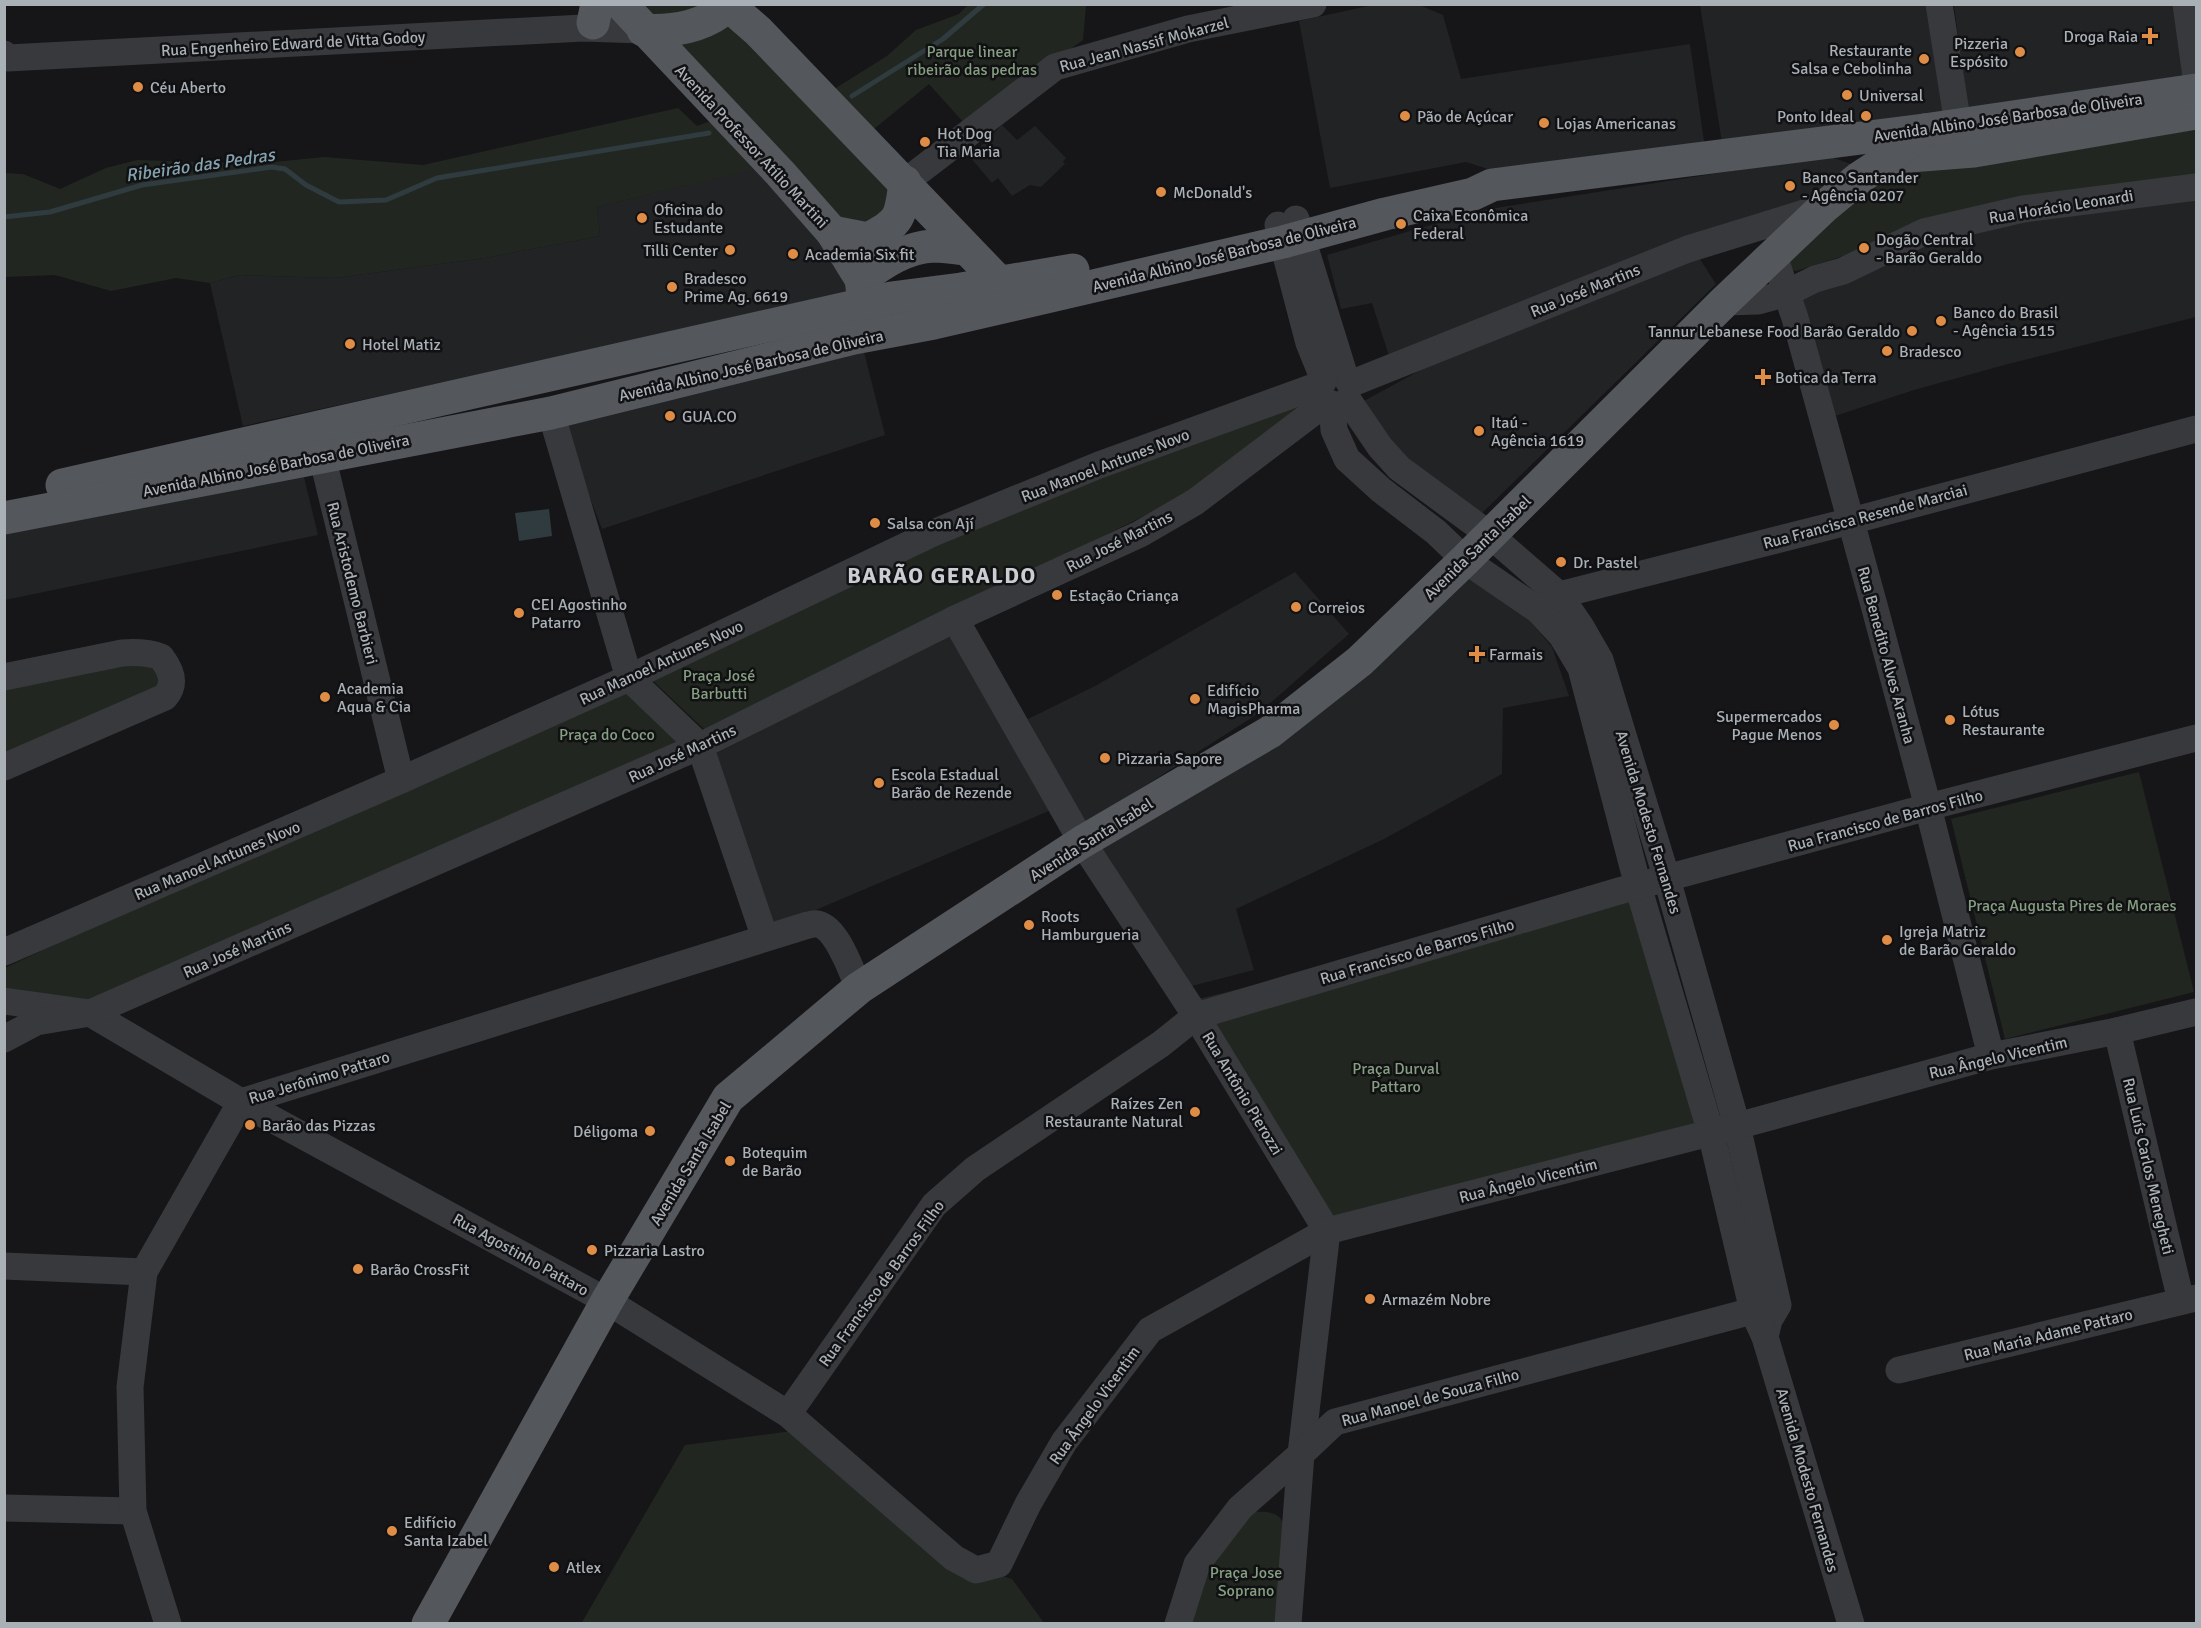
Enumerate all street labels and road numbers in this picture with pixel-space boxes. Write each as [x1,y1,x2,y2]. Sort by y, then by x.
street label: Rua Jean Nassif Mokarzel [1057,13,1231,77]
street label: Rua Engenheiro Edward de Vitta Godoy [160,27,426,61]
street label: Avenida Professor Atílio Martini [670,61,832,233]
street label: Avenida Albino José Barbosa de Oliveira [1872,89,2144,147]
street label: Rua Horácio Leonardi [1987,186,2135,228]
street label: Avenida Albino José Barbosa de Oliveira [1090,212,1358,297]
street label: Rua José Martins [1528,260,1643,322]
street label: Avenida Albino José Barbosa de Oliveira [617,326,886,406]
street label: Rua Manoel Antunes Novo [1018,425,1192,507]
street label: Avenida Albino José Barbosa de Oliveira [141,430,411,502]
street label: Rua Francisca Resende Marciai [1761,480,1970,554]
street label: Avenida Santa Isabel [1420,491,1536,604]
street label: Rua Aristodemo Barbieri [322,500,382,667]
street label: Rua José Martins [1063,506,1176,577]
street label: Rua Benedito Alves Aranha [1853,564,1919,746]
street label: Rua Manoel Antunes Novo [576,616,747,710]
street label: Rua José Martins [625,720,740,788]
street label: Avenida Modesto Fernandes [1611,728,1685,916]
street label: Rua Francisco de Barros Filho [1786,785,1985,857]
street label: Avenida Santa Isabel [1026,794,1157,886]
street label: Rua Manoel Antunes Novo [131,817,303,905]
street label: Rua Francisco de Barros Filho [1318,915,1517,989]
street label: Rua José Martins [180,917,295,983]
street label: Rua Antônio Pierozzi [1197,1028,1287,1159]
street label: Rua Ângelo Vicentim [1927,1032,2069,1084]
street label: Rua Jerônimo Pattaro [246,1047,392,1109]
street label: Rua Luís Carlos Menegheti [2118,1076,2178,1257]
street label: Avenida Santa Isabel [646,1097,736,1229]
street label: Rua Ângelo Vicentim [1457,1154,1599,1208]
street label: Rua Francisco de Barros Filho [815,1196,949,1371]
street label: Rua Agostinho Pattaro [449,1209,592,1301]
street label: Rua Maria Adame Pattaro [1962,1304,2135,1366]
street label: Rua Ângelo Vicentim [1045,1342,1144,1469]
street label: Rua Manoel de Souza Filho [1339,1365,1521,1431]
street label: Avenida Modesto Fernandes [1771,1386,1843,1575]

